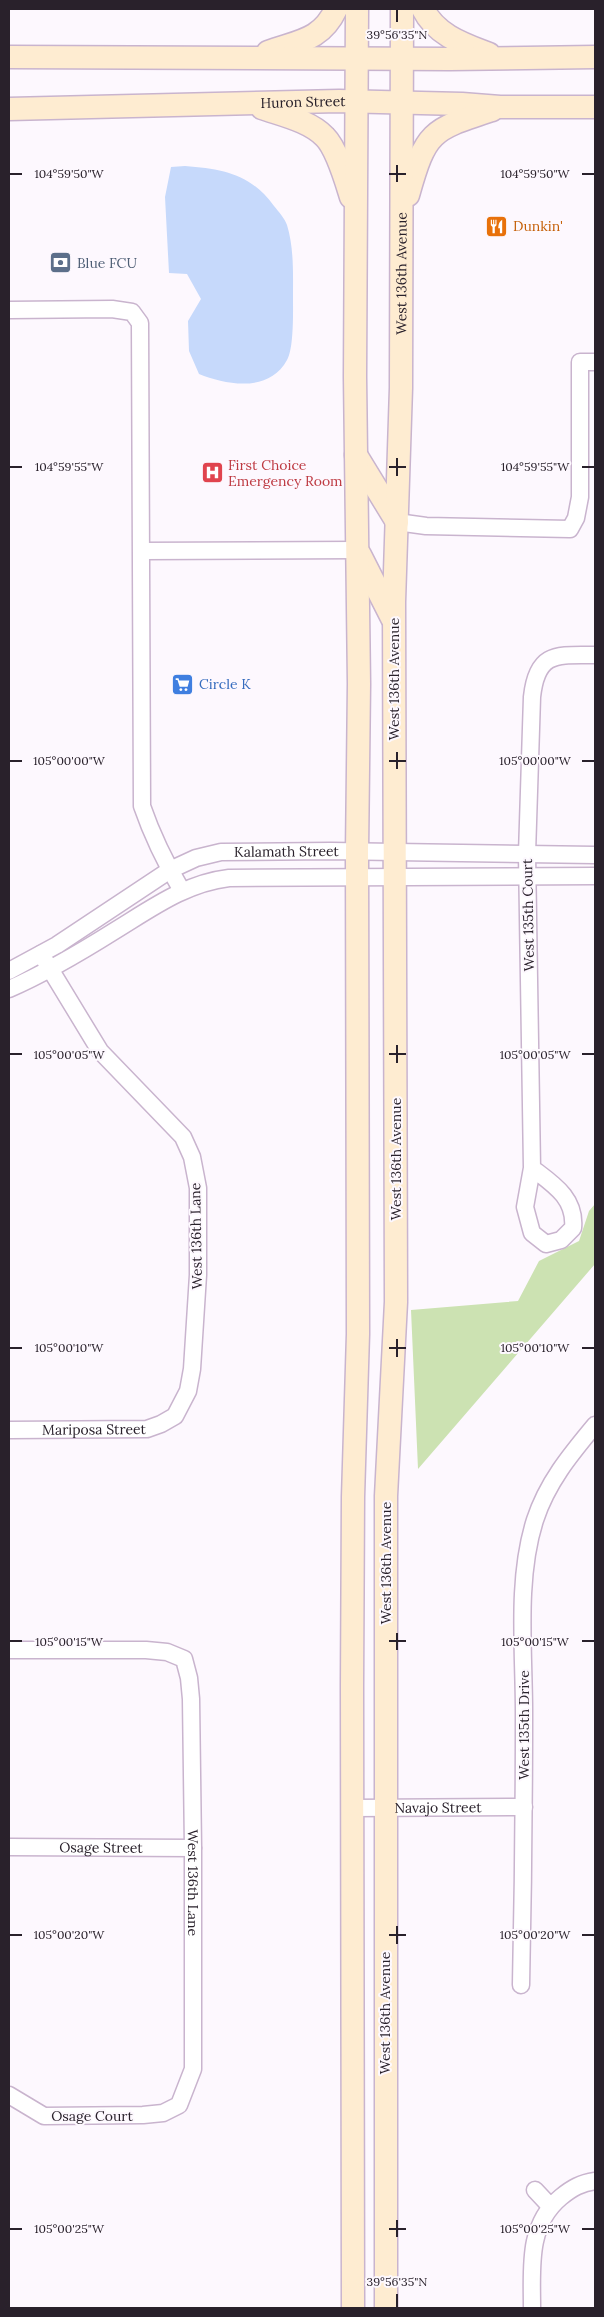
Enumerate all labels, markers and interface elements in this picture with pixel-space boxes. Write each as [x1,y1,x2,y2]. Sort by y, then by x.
text: 39°56'35"N [367,27,427,42]
street label: Huron Street [260,92,346,112]
text: 104°59'50"W [34,166,105,181]
text: 104°59'50"W [500,166,571,181]
street label: West 136th Avenue [392,212,410,335]
restaurant icon: Dunkin' [485,214,509,238]
place label: Dunkin' [513,217,563,235]
bank icon: Blue FCU [49,251,73,275]
place label: Blue FCU [77,254,137,272]
place label: First Choice Emergency Room [228,456,343,490]
text: 104°59'55"W [35,459,104,474]
text: 104°59'55"W [501,459,570,474]
hospital icon: First Choice Emergency Room [200,461,224,485]
street label: West 136th Avenue [385,617,403,740]
supermarket icon: Circle K [171,672,195,696]
place label: Circle K [199,675,251,693]
text: 105°00'00"W [33,753,106,768]
text: 105°00'00"W [499,753,572,768]
street label: Kalamath Street [234,842,340,861]
street label: West 135th Court [518,858,538,971]
text: 105°00'05"W [34,1047,105,1062]
text: 105°00'05"W [500,1047,571,1062]
street label: West 136th Avenue [387,1097,405,1220]
street label: West 136th Lane [186,1182,206,1290]
text: 105°00'10"W [35,1340,104,1355]
text: 105°00'10"W [501,1340,570,1355]
street label: Mariposa Street [42,1420,147,1439]
street label: West 136th Avenue [377,1501,395,1624]
text: 105°00'15"W [35,1634,104,1649]
text: 105°00'15"W [501,1634,570,1649]
street label: West 135th Drive [515,1670,533,1780]
street label: Navajo Street [394,1798,482,1817]
street label: West 136th Lane [184,1829,202,1937]
street label: Osage Street [59,1838,143,1857]
text: 105°00'20"W [34,1927,105,1942]
text: 105°00'20"W [500,1927,571,1942]
street label: West 136th Avenue [376,1951,394,2074]
street label: Osage Court [51,2107,133,2125]
text: 105°00'25"W [34,2221,105,2236]
text: 105°00'25"W [500,2221,571,2236]
text: 39°56'35"N [367,2274,427,2289]

